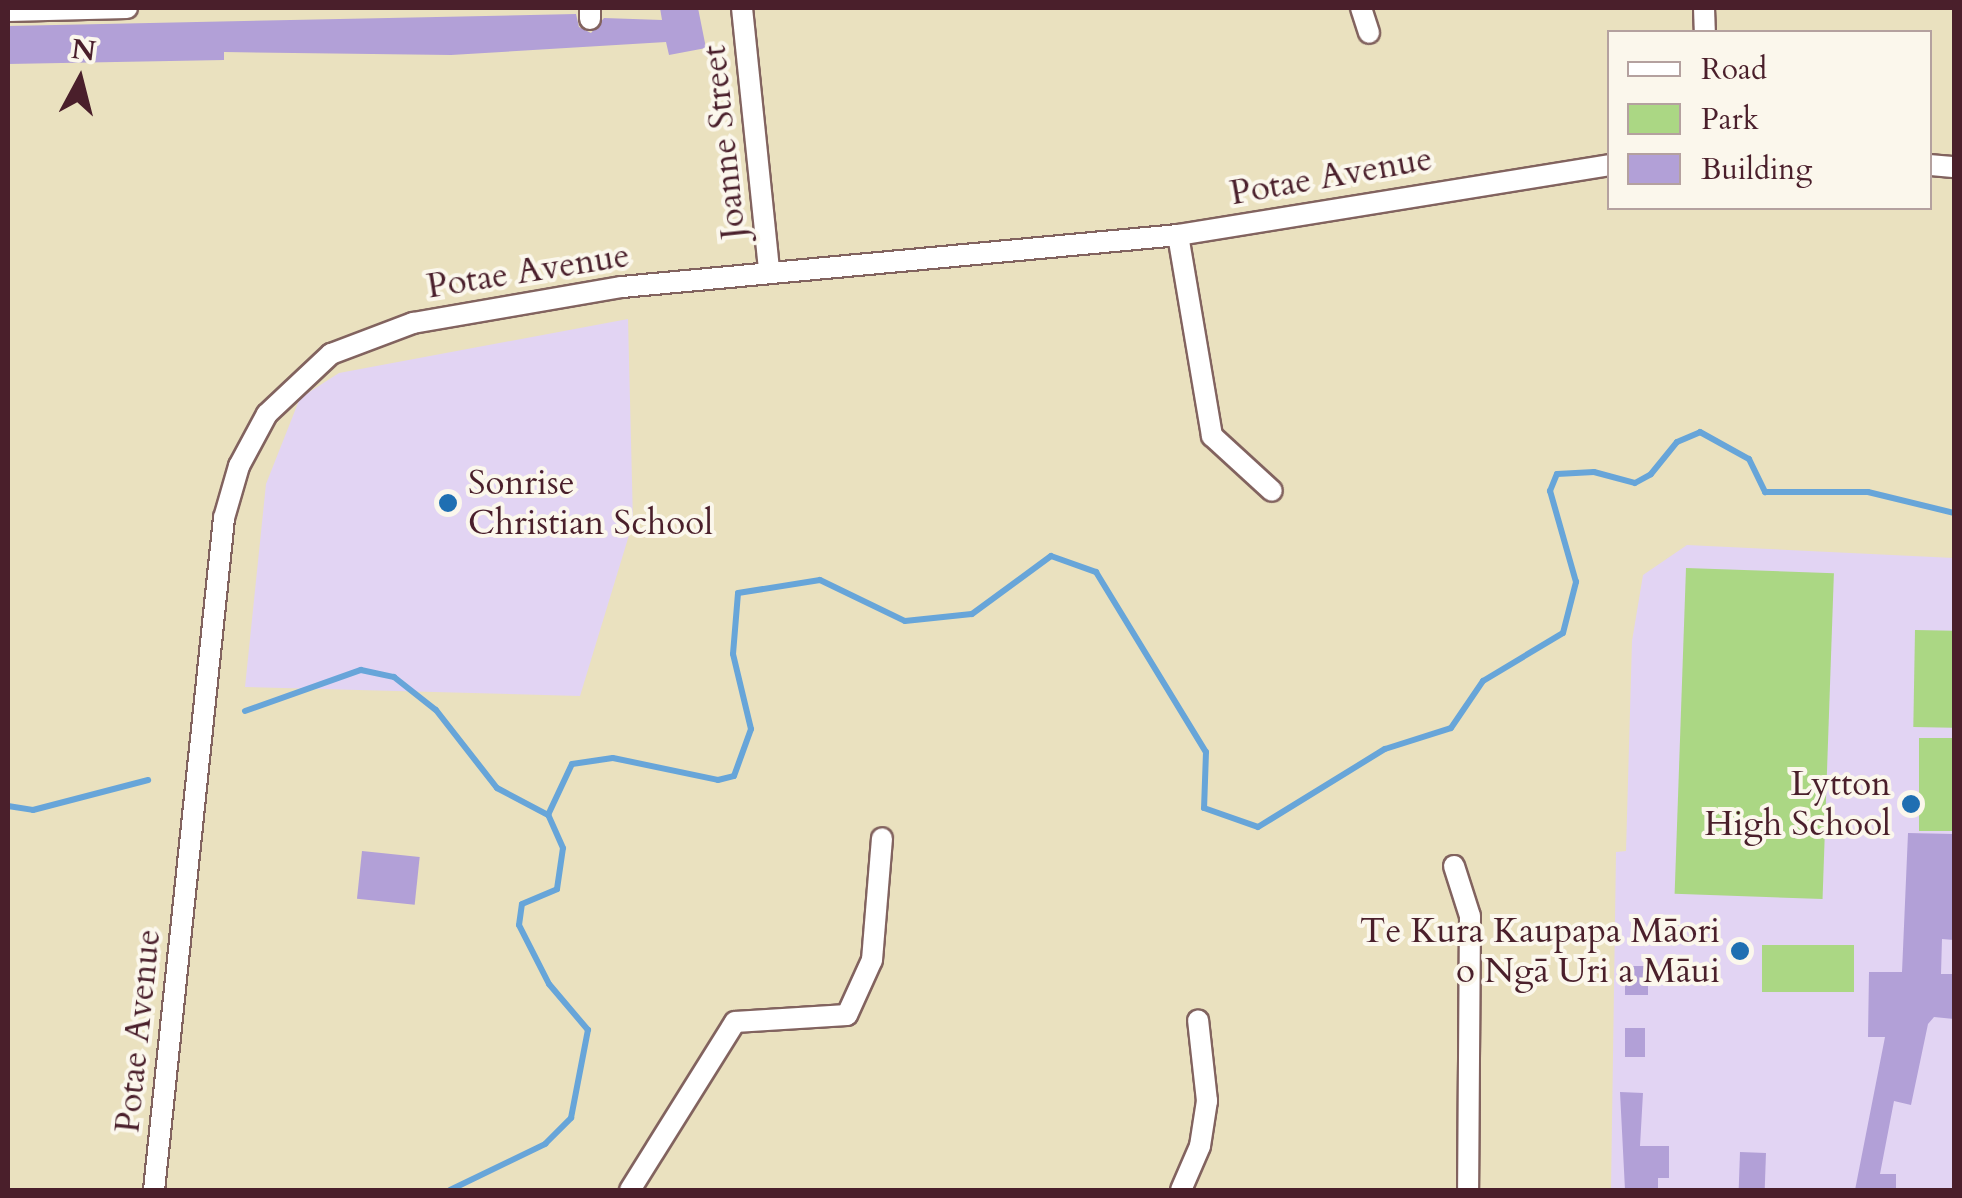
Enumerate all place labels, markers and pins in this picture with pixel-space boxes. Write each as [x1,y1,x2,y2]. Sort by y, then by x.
place label: Sonrise Christian School [468,462,713,544]
marker: Sonrise Christian School [437,492,459,514]
place label: Lytton High School [1704,763,1891,845]
marker: Lytton High School [1900,793,1922,815]
place label: Te Kura Kaupapa Māori o Ngā Uri a Māui [1360,910,1720,992]
marker: Te Kura Kaupapa Māori o Ngā Uri a Māui [1729,940,1751,962]

